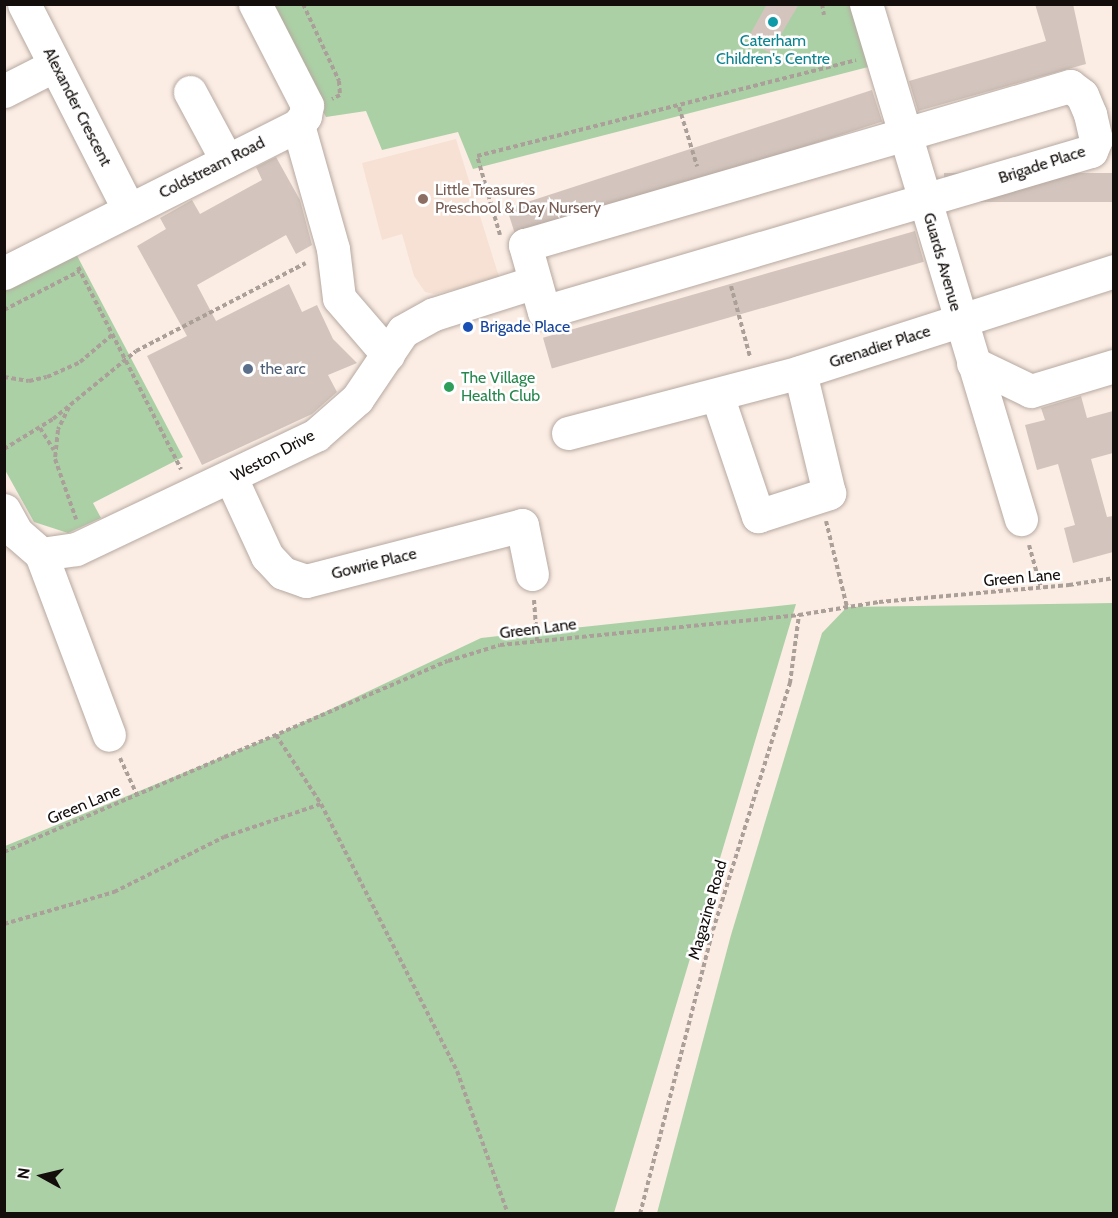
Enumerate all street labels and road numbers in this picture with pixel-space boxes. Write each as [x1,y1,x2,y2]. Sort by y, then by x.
street label: Alexander Crescent [39,45,115,169]
street label: Coldstream Road [156,133,268,203]
street label: Brigade Place [996,142,1088,188]
street label: Guards Avenue [919,211,965,313]
street label: Grenadier Place [827,322,933,372]
street label: Weston Drive [228,426,318,486]
street label: Gowrie Place [329,544,419,584]
street label: Green Lane [983,565,1061,591]
street label: Green Lane [498,615,578,643]
street label: Green Lane [45,781,123,829]
street label: Magazine Road [685,858,731,962]

